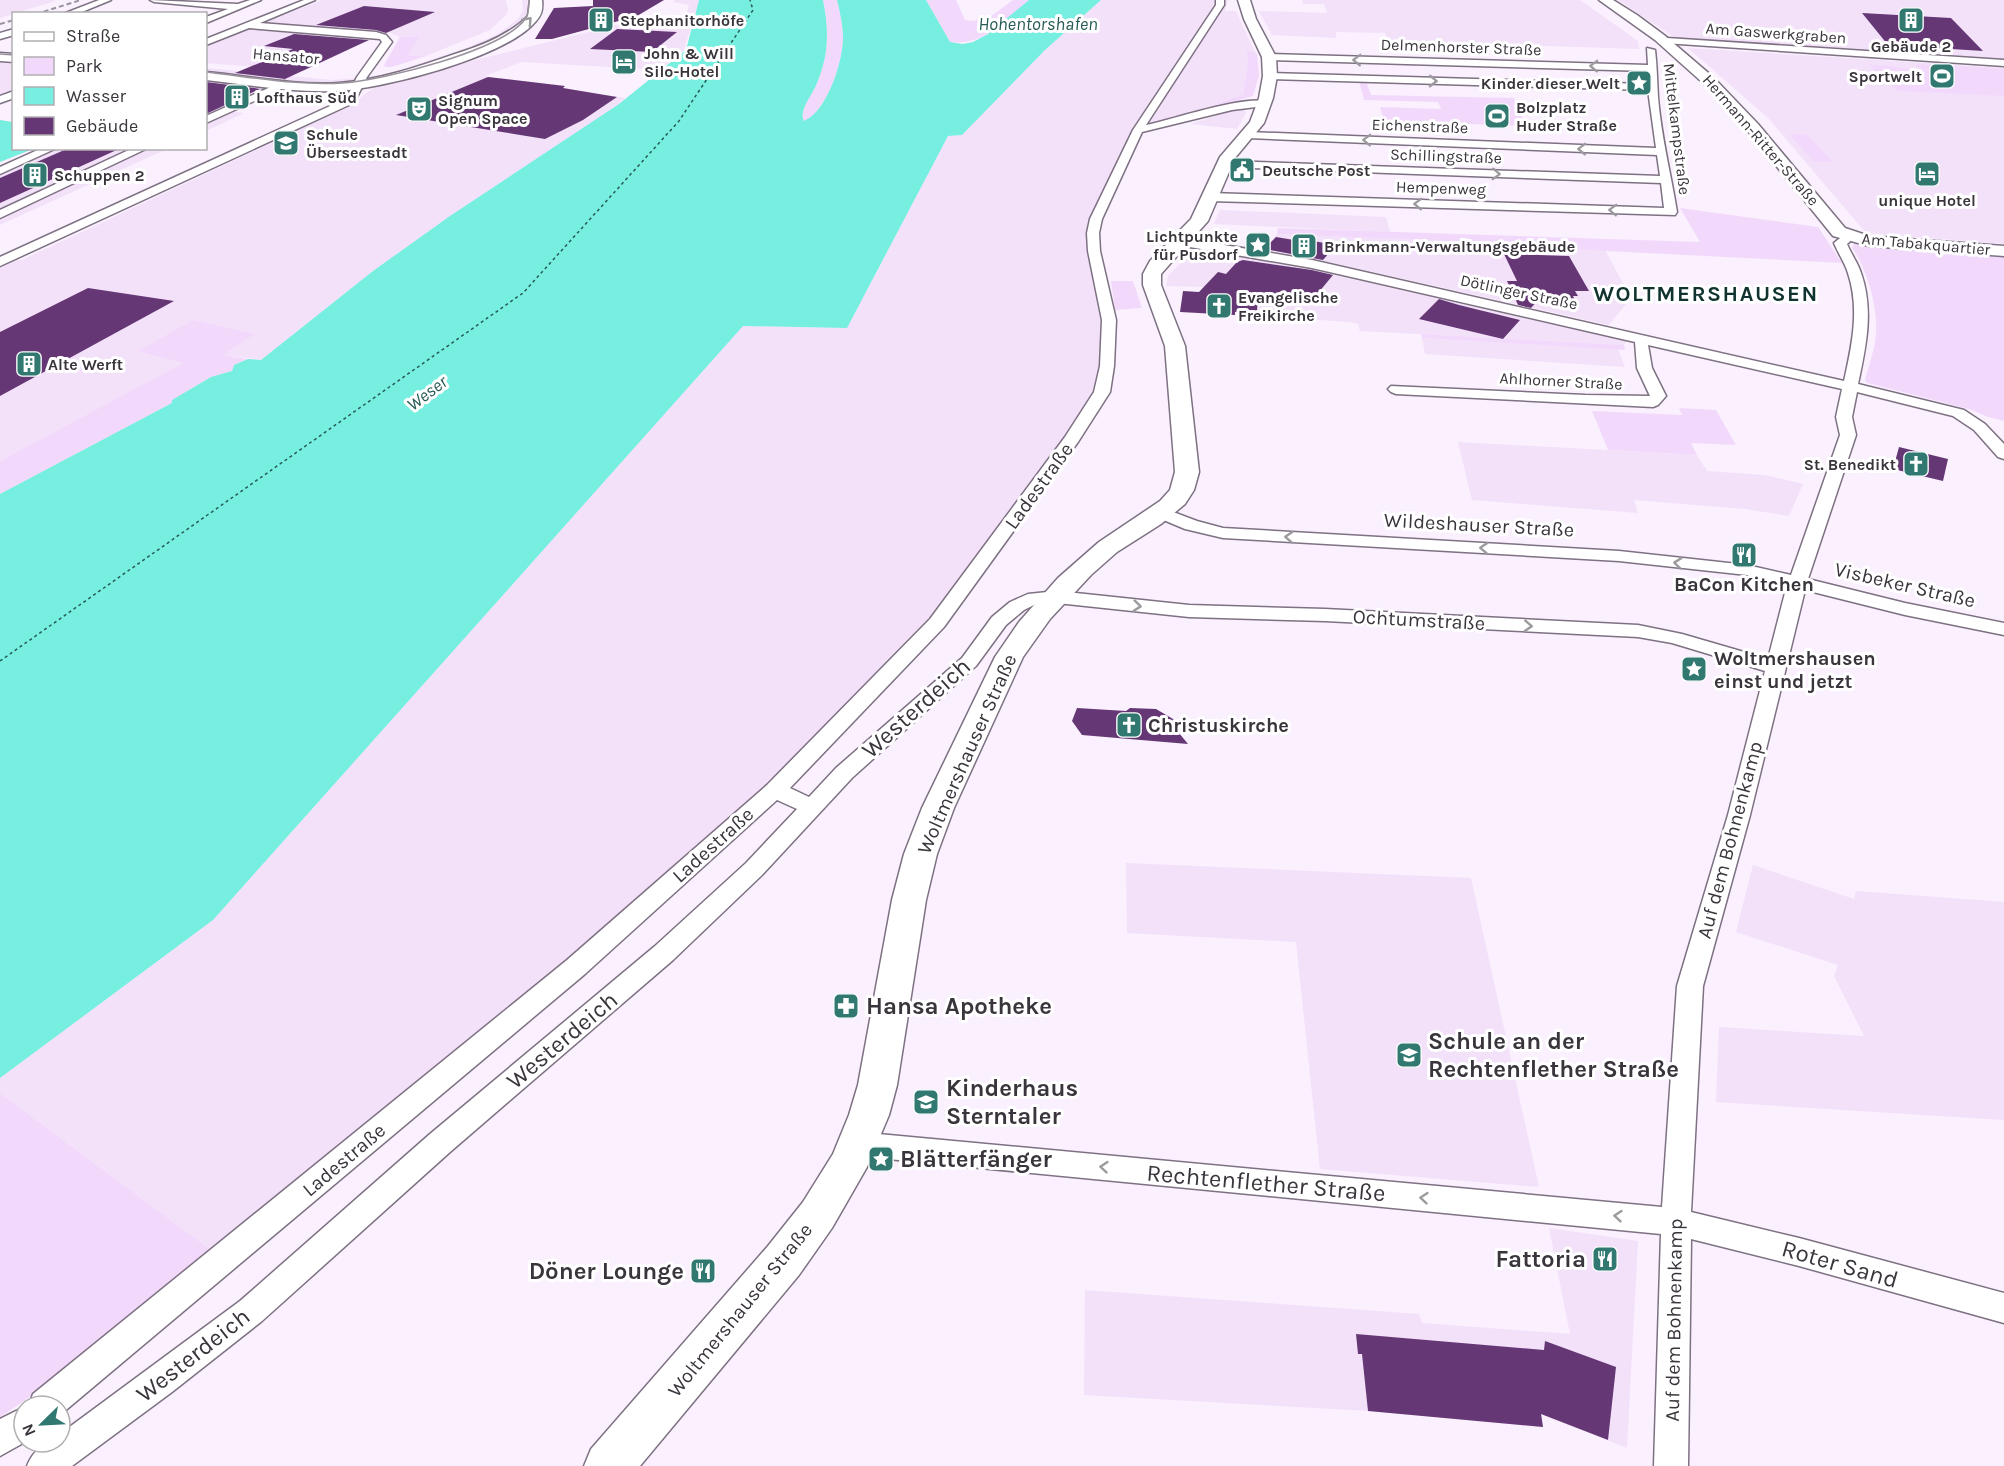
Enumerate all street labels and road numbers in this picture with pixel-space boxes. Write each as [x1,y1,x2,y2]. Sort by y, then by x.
street label: Am Gaswerkgraben [1705,19,1847,47]
street label: Delmenhorster Straße [1380,35,1542,59]
street label: Hansator [252,44,320,68]
street label: Mittelkampstraße [1660,62,1694,196]
street label: Hermann-Ritter-Straße [1699,70,1823,210]
street label: Eichenstraße [1371,115,1469,137]
street label: Schillingstraße [1390,145,1502,167]
street label: Hempenweg [1396,177,1486,199]
street label: Am Tabakquartier [1861,229,1991,259]
street label: Dötlinger Straße [1459,270,1579,314]
street label: Ahlhorner Straße [1499,368,1623,394]
street label: Ladestraße [1000,438,1078,534]
street label: Wildeshauser Straße [1383,509,1575,541]
street label: Visbeker Straße [1832,558,1978,612]
street label: Ochtumstraße [1352,605,1486,635]
street label: Woltmershauser Straße [912,650,1022,858]
street label: Westerdeich [856,652,976,764]
street label: Auf dem Bohnenkamp [1693,739,1767,941]
street label: Ladestraße [668,803,758,887]
street label: Westerdeich [501,985,623,1095]
street label: Ladestraße [298,1119,390,1201]
street label: Rechtenflether Straße [1145,1159,1387,1207]
street label: Auf dem Bohnenkamp [1661,1218,1687,1422]
street label: Woltmershauser Straße [663,1219,817,1401]
street label: Roter Sand [1778,1234,1902,1294]
street label: Westerdeich [131,1302,255,1408]

